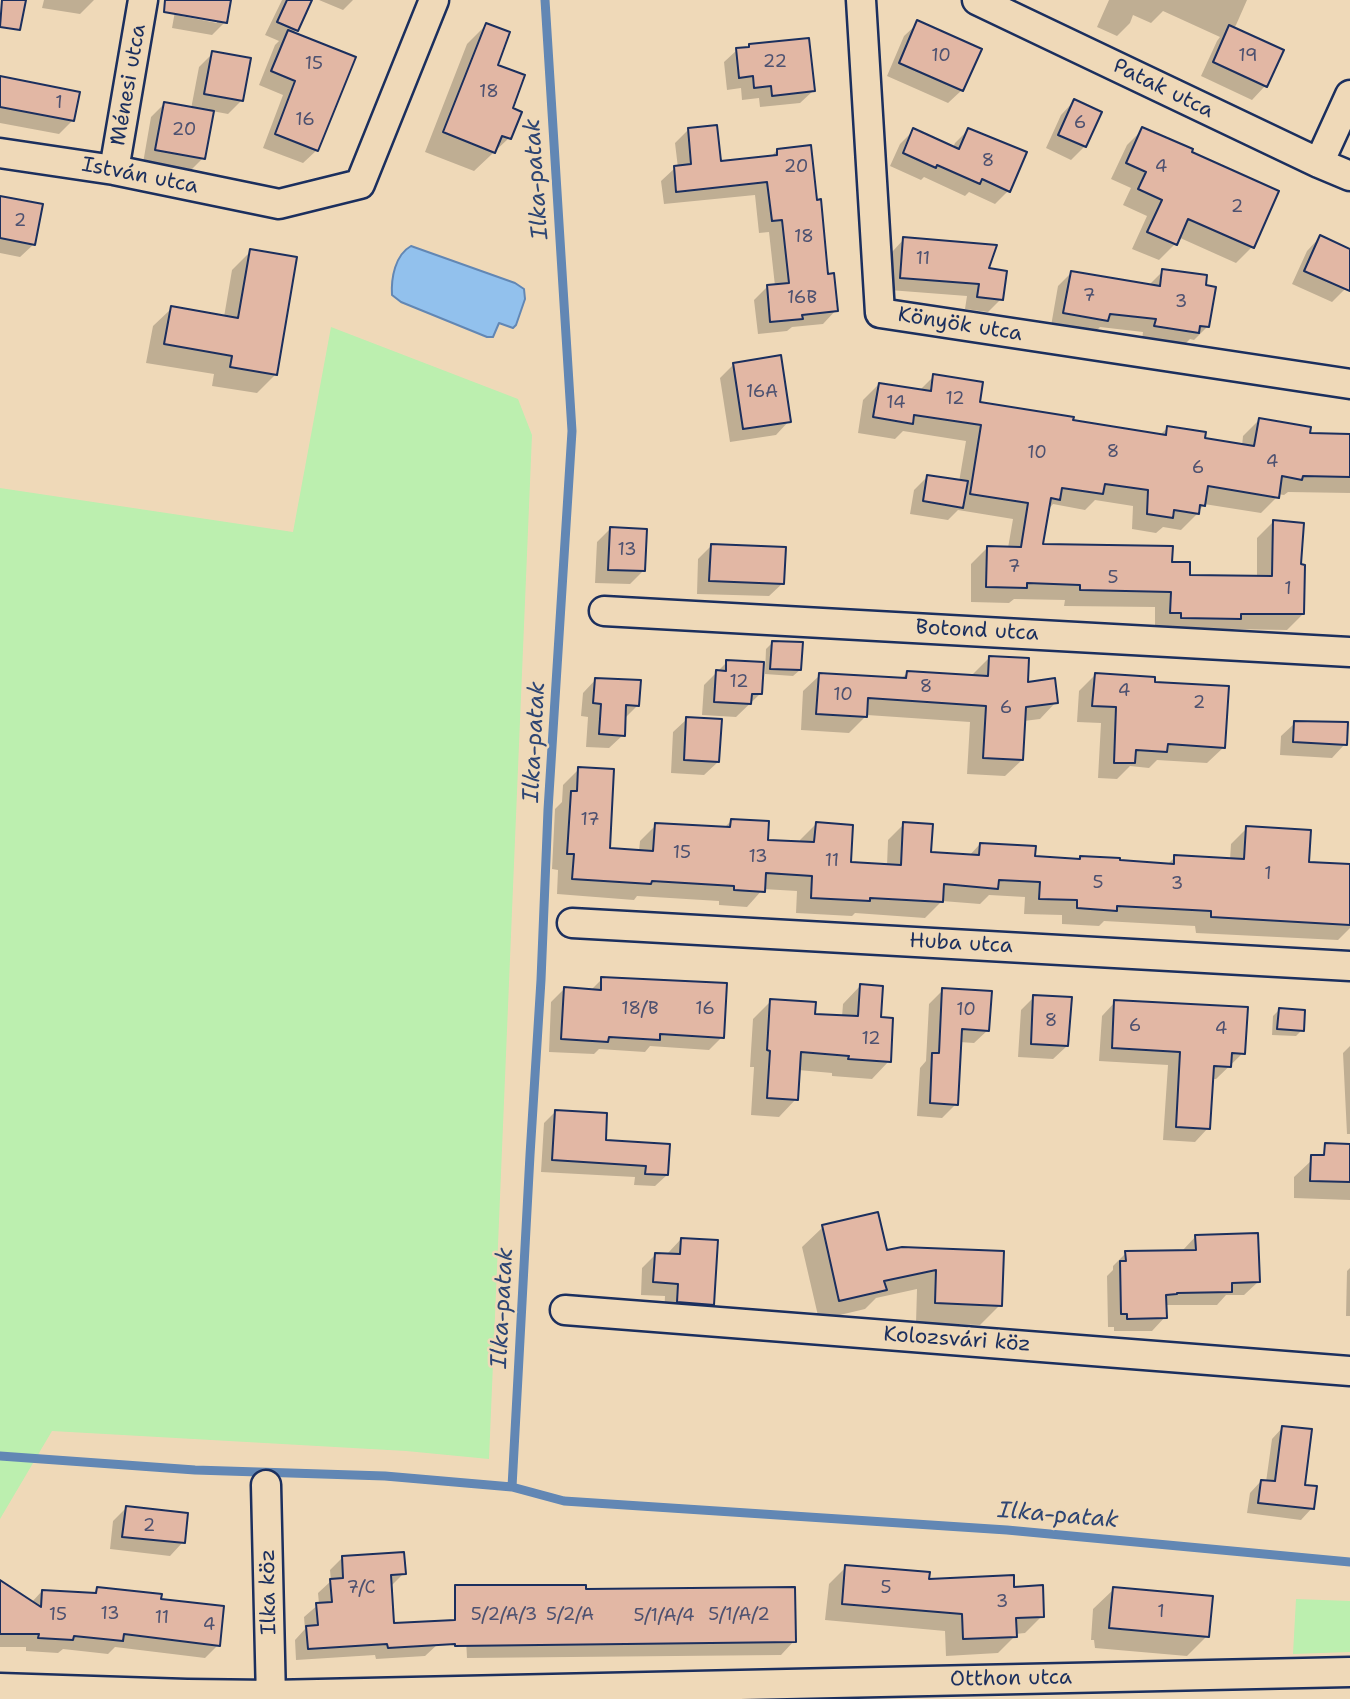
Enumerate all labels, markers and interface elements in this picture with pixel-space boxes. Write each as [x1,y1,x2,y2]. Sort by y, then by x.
street label: Ménesi utca [106,22,152,148]
house number: 10 [931,45,951,67]
house number: 19 [1238,45,1258,67]
house number: 22 [763,51,787,73]
house number: 15 [305,53,323,75]
street label: Patak utca [1109,54,1217,124]
house number: 18 [479,81,499,103]
house number: 1 [55,92,63,114]
house number: 16 [295,109,315,131]
house number: 6 [1074,112,1086,134]
water label: Ilka-patak [519,118,555,240]
house number: 20 [172,119,196,141]
house number: 8 [982,150,994,172]
street label: István utca [80,152,200,200]
house number: 20 [784,156,808,178]
house number: 4 [1155,156,1167,178]
house number: 2 [1231,196,1243,218]
house number: 2 [14,210,26,232]
house number: 18 [794,226,814,248]
house number: 11 [916,248,930,270]
house number: 7 [1083,285,1095,307]
house number: 16B [787,287,817,309]
house number: 3 [1175,291,1187,313]
street label: Könyök utca [896,303,1024,347]
house number: 16A [746,381,778,403]
house number: 12 [945,388,965,410]
house number: 14 [886,392,906,414]
house number: 8 [1107,441,1119,463]
house number: 10 [1027,442,1047,464]
house number: 4 [1266,451,1278,473]
house number: 6 [1192,457,1204,479]
house number: 13 [617,539,637,561]
house number: 7 [1008,556,1020,578]
house number: 5 [1107,567,1119,589]
house number: 1 [1284,578,1292,600]
street label: Botond utca [915,615,1039,647]
house number: 12 [729,671,749,693]
house number: 8 [920,676,932,698]
house number: 4 [1118,680,1130,702]
water label: Ilka-patak [518,681,552,803]
house number: 10 [833,684,853,706]
house number: 2 [1193,692,1205,714]
house number: 6 [1000,697,1012,719]
house number: 17 [580,809,600,831]
house number: 15 [673,842,691,864]
house number: 13 [748,846,768,868]
house number: 11 [825,850,839,872]
house number: 1 [1264,863,1272,885]
house number: 5 [1092,872,1104,894]
house number: 3 [1171,873,1183,895]
street label: Huba utca [909,929,1013,959]
house number: 18/B [621,998,659,1020]
house number: 16 [695,998,715,1020]
house number: 10 [956,999,976,1021]
house number: 8 [1045,1010,1057,1032]
house number: 6 [1129,1015,1141,1037]
house number: 4 [1215,1018,1227,1040]
house number: 12 [861,1028,881,1050]
water label: Ilka-patak [486,1247,520,1369]
street label: Kolozsvári köz [882,1322,1032,1358]
water label: Ilka-patak [996,1497,1120,1535]
house number: 2 [143,1515,155,1537]
street label: Ilka köz [256,1549,282,1635]
house number: 7/C [346,1577,376,1599]
house number: 5 [880,1577,892,1599]
house number: 3 [996,1591,1008,1613]
house number: 1 [1157,1601,1165,1623]
house number: 13 [100,1603,120,1625]
house number: 15 [49,1604,67,1626]
house number: 5/2/A/3 [471,1604,537,1626]
house number: 5/2/A [546,1604,594,1626]
house number: 5/1/A/2 [708,1604,770,1626]
house number: 5/1/A/4 [633,1605,695,1627]
house number: 11 [155,1607,169,1629]
house number: 4 [203,1614,215,1636]
street label: Otthon utca [950,1665,1072,1693]

